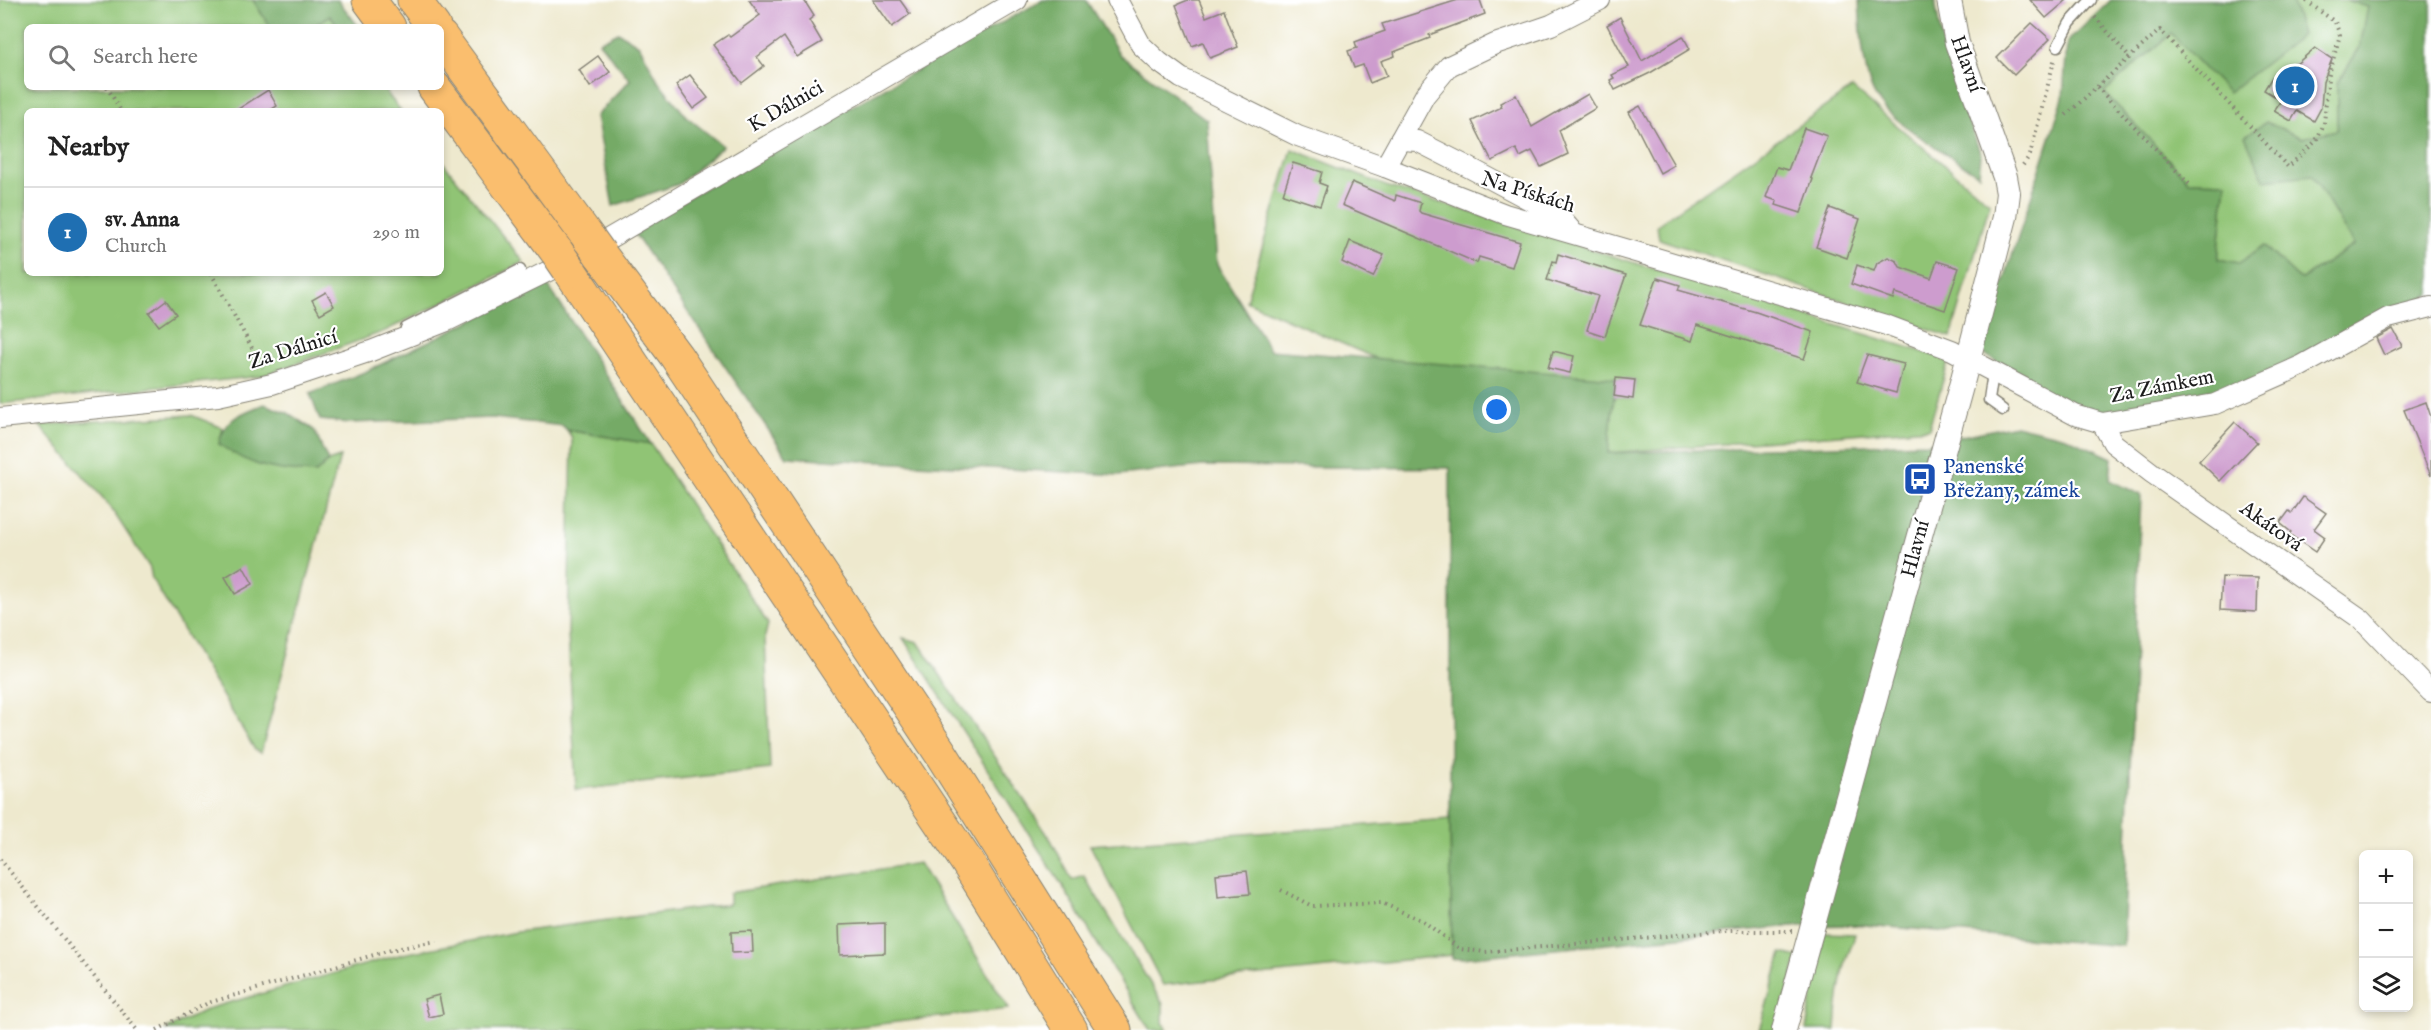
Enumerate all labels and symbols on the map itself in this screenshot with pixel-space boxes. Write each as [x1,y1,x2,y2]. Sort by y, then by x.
street label: Hlavní [1943,32,1989,98]
pin: 1 [2276,64,2314,109]
street label: K Dálnici [743,75,829,139]
street label: Na Pískách [1478,166,1578,220]
street label: Za Dálnicí [245,323,342,376]
street label: Za Zámkem [2108,364,2216,410]
your location [1482,395,1511,424]
place label: Panenské Břežany, zámek [1943,454,2080,505]
bus stop icon: Panenské Břežany, zámek [1902,461,1938,497]
street label: Akátová [2233,495,2309,559]
street label: Hlavní [1895,516,1937,581]

